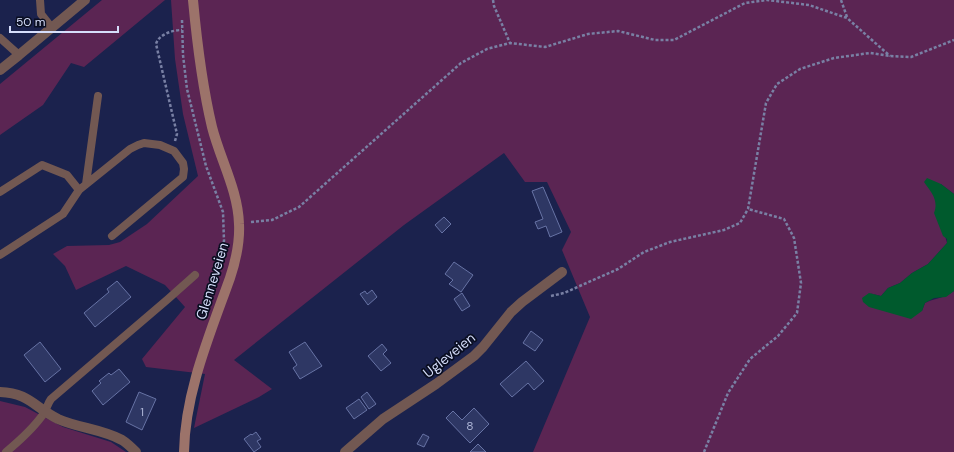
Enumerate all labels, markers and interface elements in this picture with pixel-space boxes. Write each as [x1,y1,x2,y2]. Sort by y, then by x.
scale bar [10,8,118,34]
text: 50 m [16,14,45,30]
street label: Glenneveien [192,240,232,322]
street label: Ugleveien [419,328,479,382]
house number: 1 [140,404,144,420]
house number: 8 [466,418,474,434]

